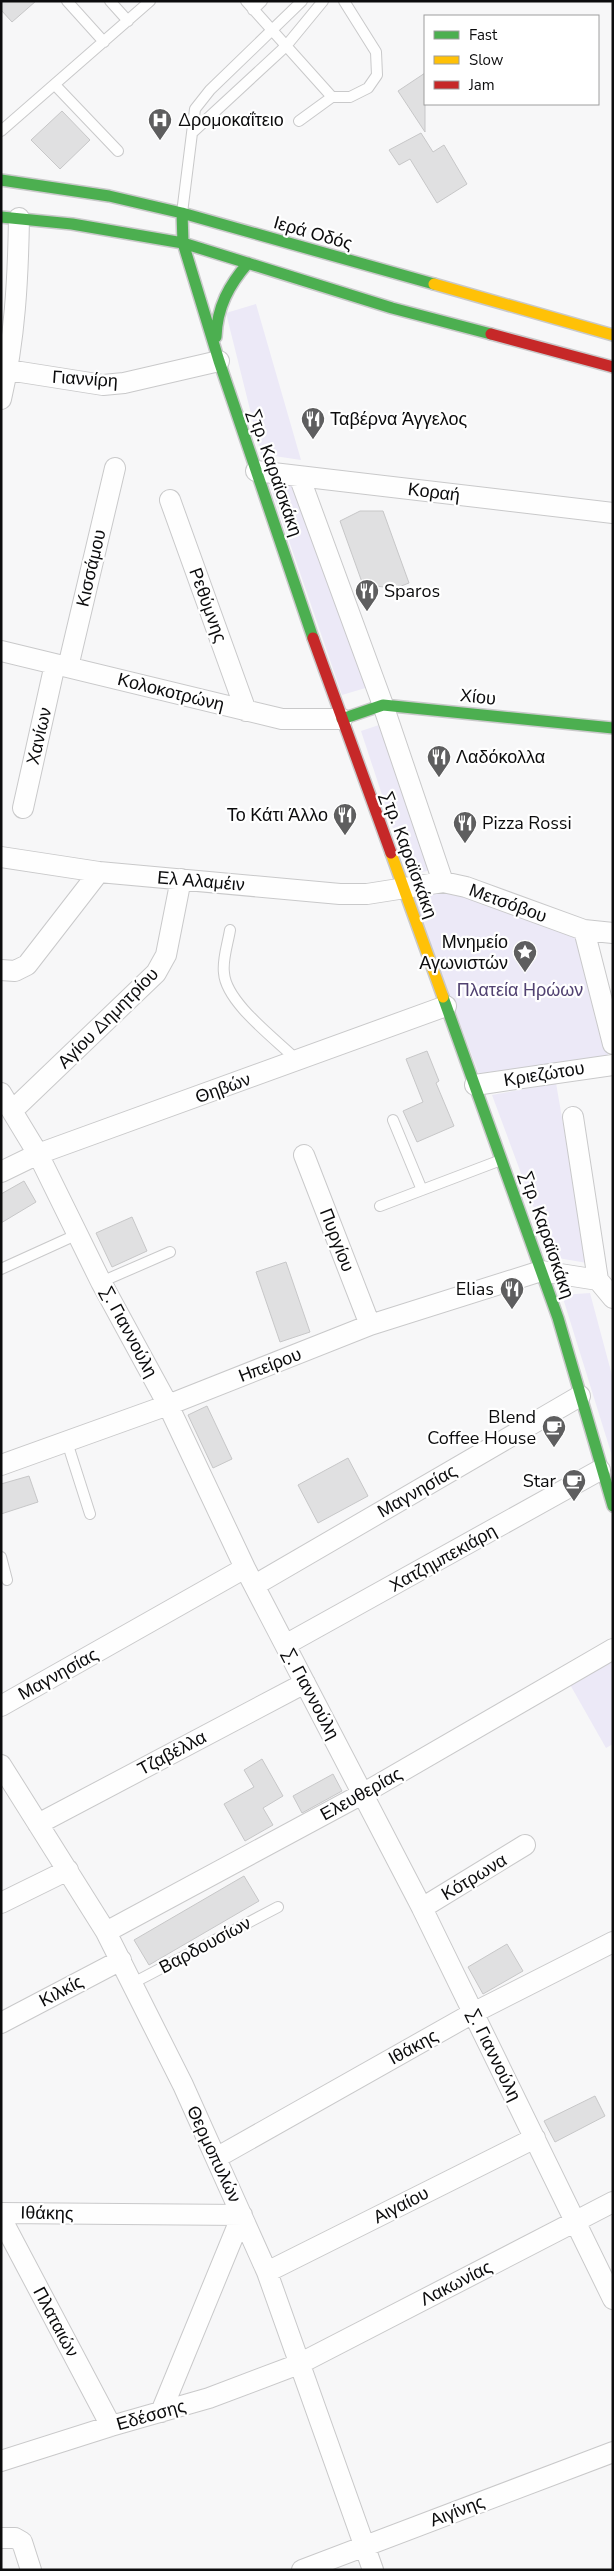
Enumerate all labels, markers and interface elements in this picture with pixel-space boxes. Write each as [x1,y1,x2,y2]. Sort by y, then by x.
legend [424,15,599,105]
text: Fast [469,25,498,45]
text: Slow [469,50,504,70]
text: Jam [468,75,495,95]
hospital icon: Δρομοκαΐτειο [147,107,173,141]
place label: Δρομοκαΐτειο [178,108,284,132]
street label: Ιερά Οδός [271,210,356,256]
street label: Γιαννίρη [51,365,119,393]
street label: Στρ. Καραϊσκάκη [242,406,308,540]
restaurant icon: Ταβέρνα Άγγελος [300,406,326,440]
place label: Ταβέρνα Άγγελος [330,407,468,431]
street label: Κοραή [407,477,461,507]
street label: Κισσάμου [70,527,112,609]
street label: Ρεθύμνης [183,564,233,646]
restaurant icon: Sparos [354,578,380,612]
place label: Sparos [384,579,440,603]
street label: Κολοκοτρώνη [115,667,227,717]
street label: Χίου [459,683,497,711]
street label: Χανίων [21,705,57,767]
restaurant icon: Λαδόκολλα [426,744,452,778]
place label: Λαδόκολλα [456,745,545,769]
street label: Στρ. Καραϊσκάκη [375,788,443,922]
restaurant icon: Το Κάτι Άλλο [332,802,358,836]
place label: Το Κάτι Άλλο [227,803,328,827]
restaurant icon: Pizza Rossi [452,810,478,844]
place label: Pizza Rossi [482,811,572,835]
street label: Ελ Αλαμέιν [156,865,246,897]
street label: Μετσόβου [466,878,550,928]
place label: Μνημείο Αγωνιστών [419,930,508,975]
place icon: Μνημείο Αγωνιστών [512,939,538,973]
street label: Αγίου Δημητρίου [52,962,164,1074]
park label: Πλατεία Ηρώων [457,978,583,1002]
street label: Κριεζώτου [502,1056,586,1092]
street label: Θηβών [192,1067,254,1109]
street label: Στρ. Καραϊσκάκη [514,1168,580,1302]
street label: Πυργίου [314,1205,360,1275]
restaurant icon: Elias [499,1276,525,1310]
place label: Elias [456,1277,494,1301]
street label: Σ. Γιαννούλη [95,1282,163,1382]
street label: Ηπείρου [235,1342,305,1388]
place label: Blend Coffee House [427,1405,536,1450]
cafe icon: Blend Coffee House [541,1414,567,1448]
street label: Μαγνησίας [373,1459,461,1523]
cafe icon: Star [561,1468,587,1502]
place label: Star [523,1469,557,1493]
street label: Χατζημπεκιάρη [385,1519,501,1597]
street label: Μαγνησίας [14,1642,102,1706]
street label: Σ. Γιαννούλη [277,1644,345,1744]
street label: Τζαβέλλα [133,1725,211,1781]
street label: Ελευθερίας [316,1761,407,1826]
street label: Κότρωνα [437,1848,511,1906]
street label: Βαρδουσίων [155,1911,255,1979]
street label: Κιλκίς [35,1969,88,2013]
street label: Σ. Γιαννούλη [461,2005,527,2105]
street label: Ιθάκης [384,2023,442,2070]
street label: Θερμοπυλών [181,2102,247,2206]
street label: Αιγαίου [369,2181,433,2229]
street label: Ιθάκης [20,2201,74,2225]
street label: Λακωνίας [416,2255,496,2311]
street label: Πλαταιών [27,2283,85,2361]
street label: Εδέσσης [114,2394,189,2436]
street label: Αιγίνης [426,2490,488,2532]

